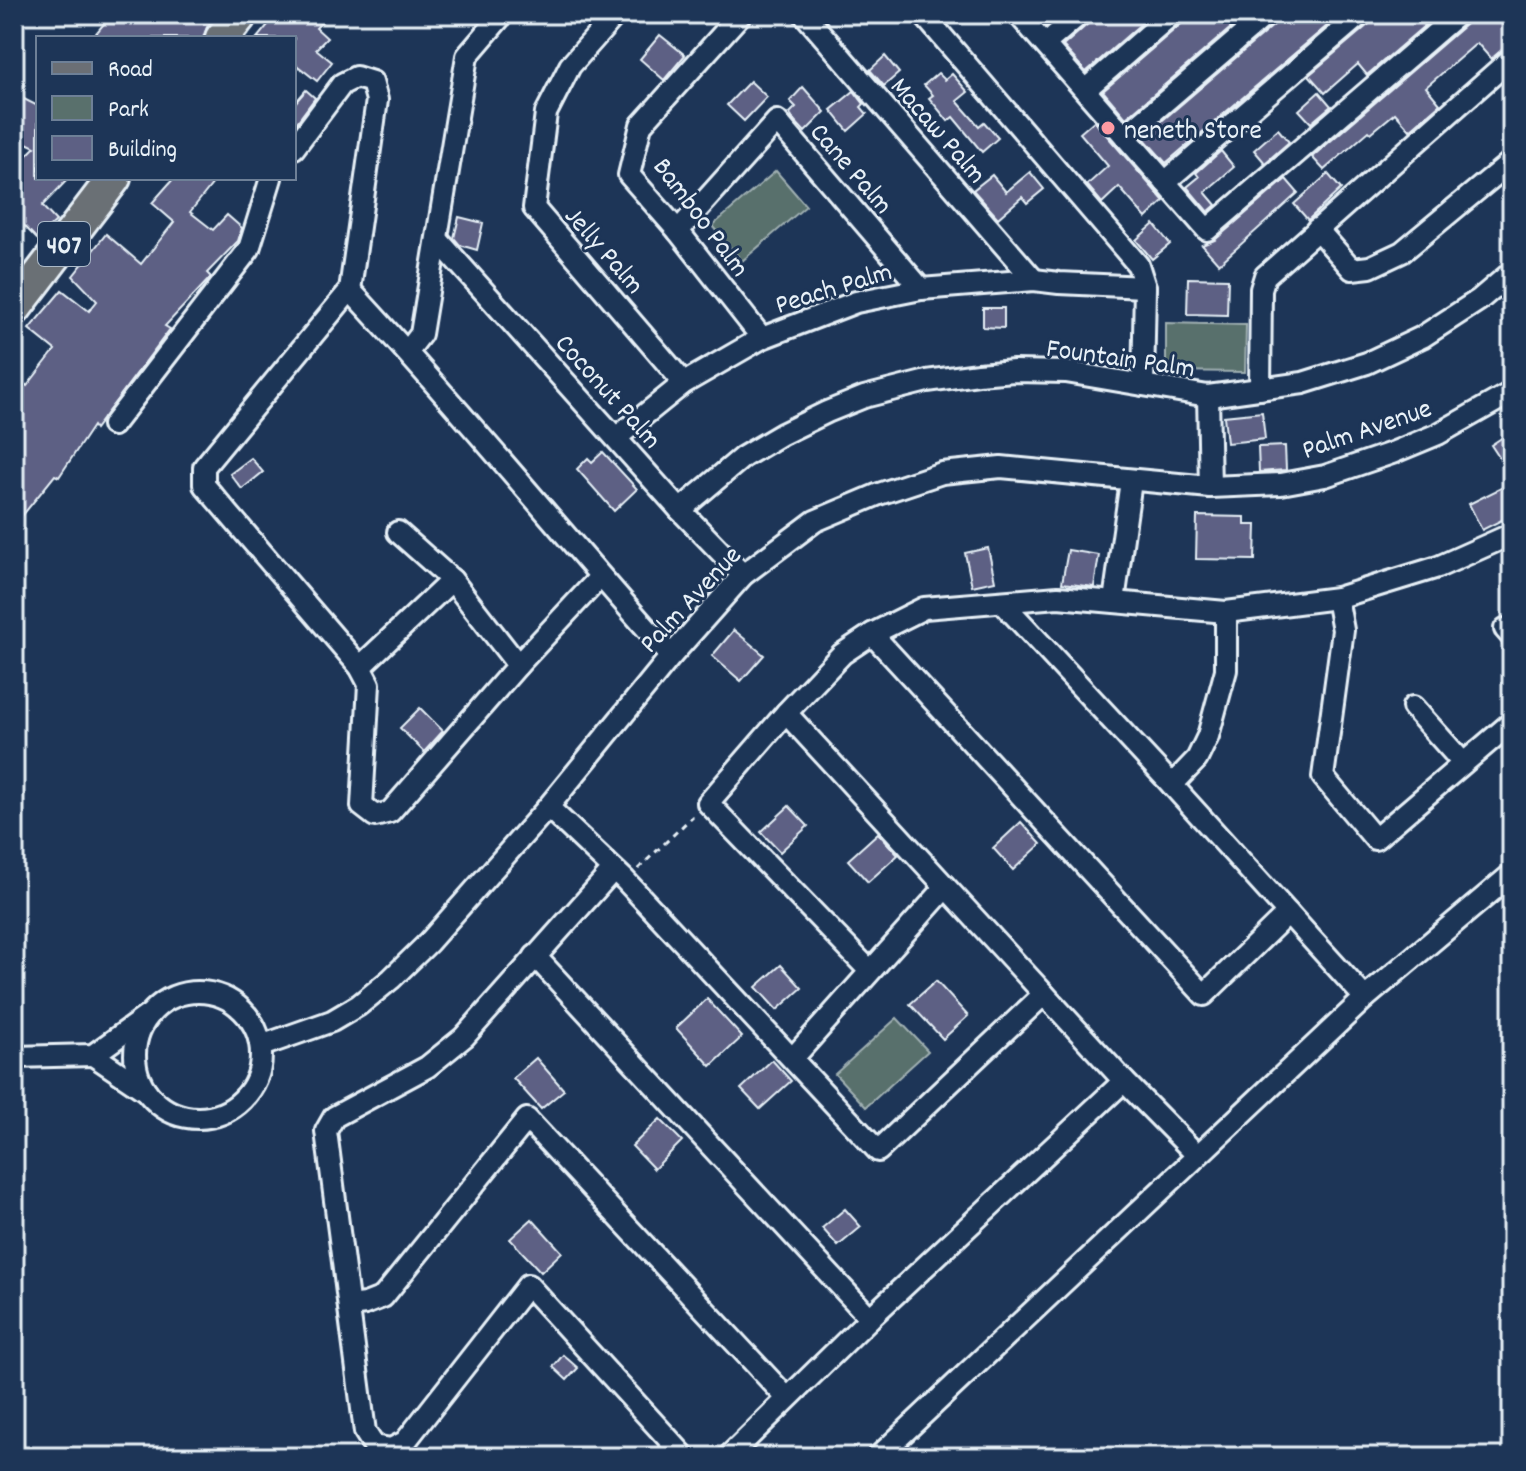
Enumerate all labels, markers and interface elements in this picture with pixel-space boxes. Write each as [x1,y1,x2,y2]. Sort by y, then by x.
legend [36,36,296,180]
text: Road [108,54,153,88]
street label: Macaw Palm [878,70,994,195]
text: Park [108,94,149,128]
place label: neneth Store [1124,113,1262,153]
street label: Cane Palm [798,116,901,225]
marker: neneth Store [1099,119,1117,137]
text: Building [108,134,177,168]
street label: Bamboo Palm [641,151,757,287]
street label: Jelly Palm [553,199,652,305]
road number: 407 [38,222,90,266]
street label: Peach Palm [771,254,898,328]
street label: Coconut Palm [543,327,669,460]
street label: Fountain Palm [1043,331,1197,391]
street label: Palm Avenue [1297,391,1438,473]
street label: Palm Avenue [632,538,753,664]

